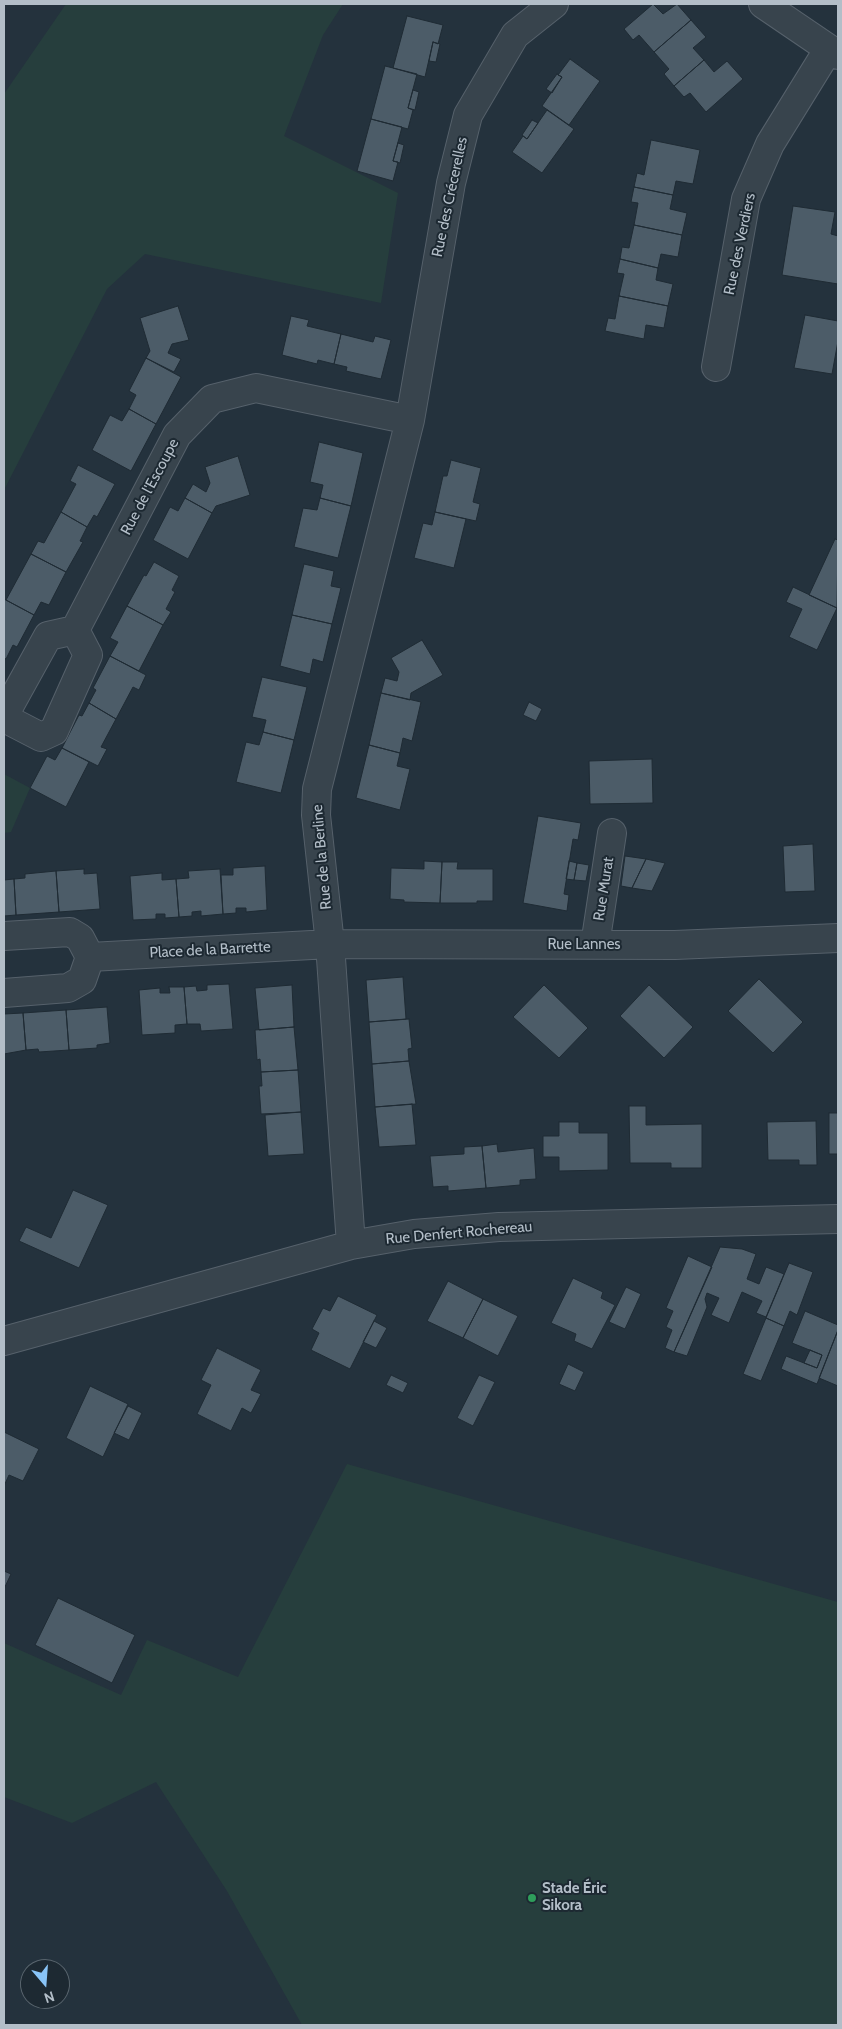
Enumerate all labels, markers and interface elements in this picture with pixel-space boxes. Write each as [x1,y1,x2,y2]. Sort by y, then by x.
street label: Rue des Crécerelles [428,135,472,259]
street label: Rue des Verdiers [720,191,760,297]
street label: Rue de l'Escoupe [117,436,183,538]
street label: Rue de la Berline [308,804,336,910]
street label: Rue Murat [590,856,618,922]
street label: Rue Lannes [547,936,621,954]
street label: Place de la Barrette [149,938,271,962]
street label: Rue Denfert Rochereau [385,1218,533,1248]
place label: Stade Éric Sikora [542,1880,607,1915]
marker: Stade Éric Sikora [526,1892,538,1904]
north arrow [20,1959,70,2009]
text: N [42,1987,57,2007]

